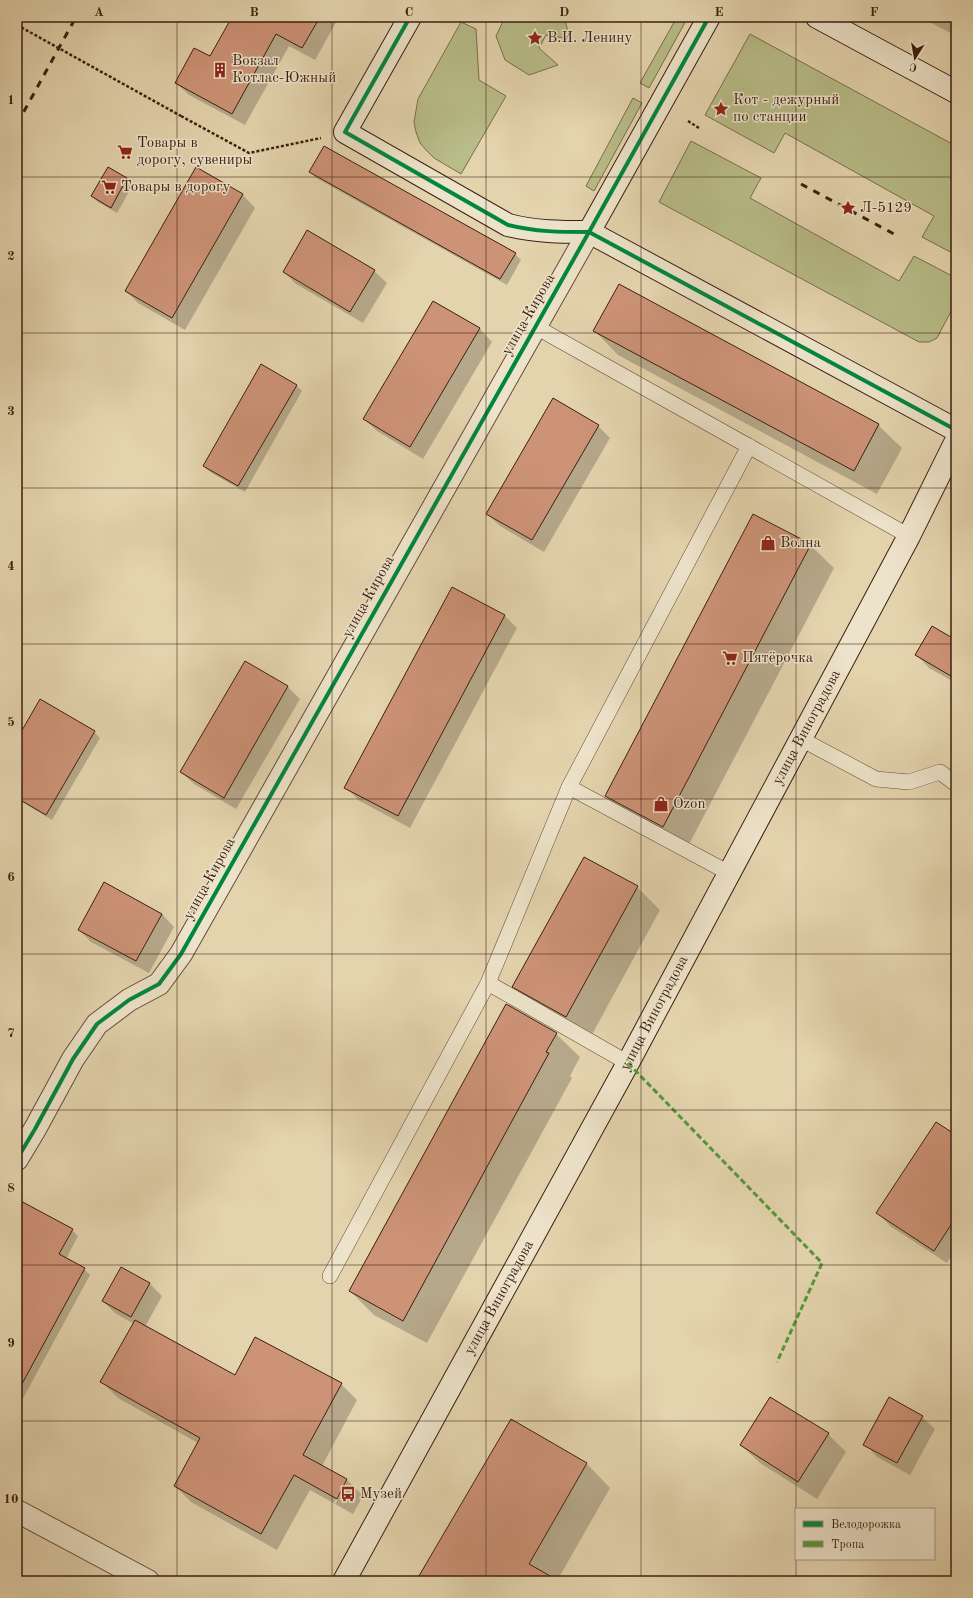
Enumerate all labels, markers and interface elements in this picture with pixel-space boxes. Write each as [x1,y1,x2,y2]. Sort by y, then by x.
text: A [94,6,104,19]
text: B [249,6,259,19]
text: C [405,6,413,19]
text: D [559,6,569,19]
text: E [715,6,724,19]
text: F [870,6,879,19]
place icon: В.И. Ленину [526,29,544,47]
place label: В.И. Ленину [547,31,633,46]
north arrow [895,38,935,78]
place label: Вокзал Котлас-Южный [232,54,336,86]
text: С [909,60,918,72]
building icon: Вокзал Котлас-Южный [211,61,229,79]
place label: Кот - дежурный по станции [733,93,839,125]
text: 1 [7,94,15,107]
place icon: Кот - дежурный по станции [712,100,730,118]
place label: Товары в дорогу, сувениры [137,136,253,168]
supermarket icon: Товары в дорогу, сувениры [116,143,134,161]
supermarket icon: Товары в дорогу [100,178,118,196]
place label: Товары в дорогу [121,180,231,195]
place icon: Л-5129 [839,199,857,217]
place label: Л-5129 [860,201,912,216]
text: 2 [7,250,15,263]
street label: улица Кирова [500,271,559,358]
text: 3 [7,405,15,418]
shop icon: Волна [759,534,777,552]
place label: Волна [780,536,822,551]
street label: улица Кирова [340,553,398,641]
text: 4 [7,560,15,573]
supermarket icon: Пятёрочка [721,649,739,667]
place label: Пятёрочка [742,651,814,666]
street label: улица Виноградова [770,667,844,787]
text: 5 [7,716,15,729]
shop icon: Ozon [652,795,670,813]
place label: Ozon [673,797,706,812]
street label: улица Кирова [181,835,239,923]
text: 6 [7,871,15,884]
street label: улица Виноградова [618,953,691,1073]
text: 7 [7,1027,15,1040]
text: 8 [7,1182,15,1195]
street label: улица Виноградова [462,1238,537,1357]
text: 9 [7,1337,15,1350]
bus stop icon: Музей [339,1485,357,1503]
place label: Музей [360,1487,402,1502]
text: 10 [3,1493,19,1506]
legend [795,1508,935,1560]
text: Велодорожка [831,1519,901,1531]
text: Тропа [831,1539,864,1551]

